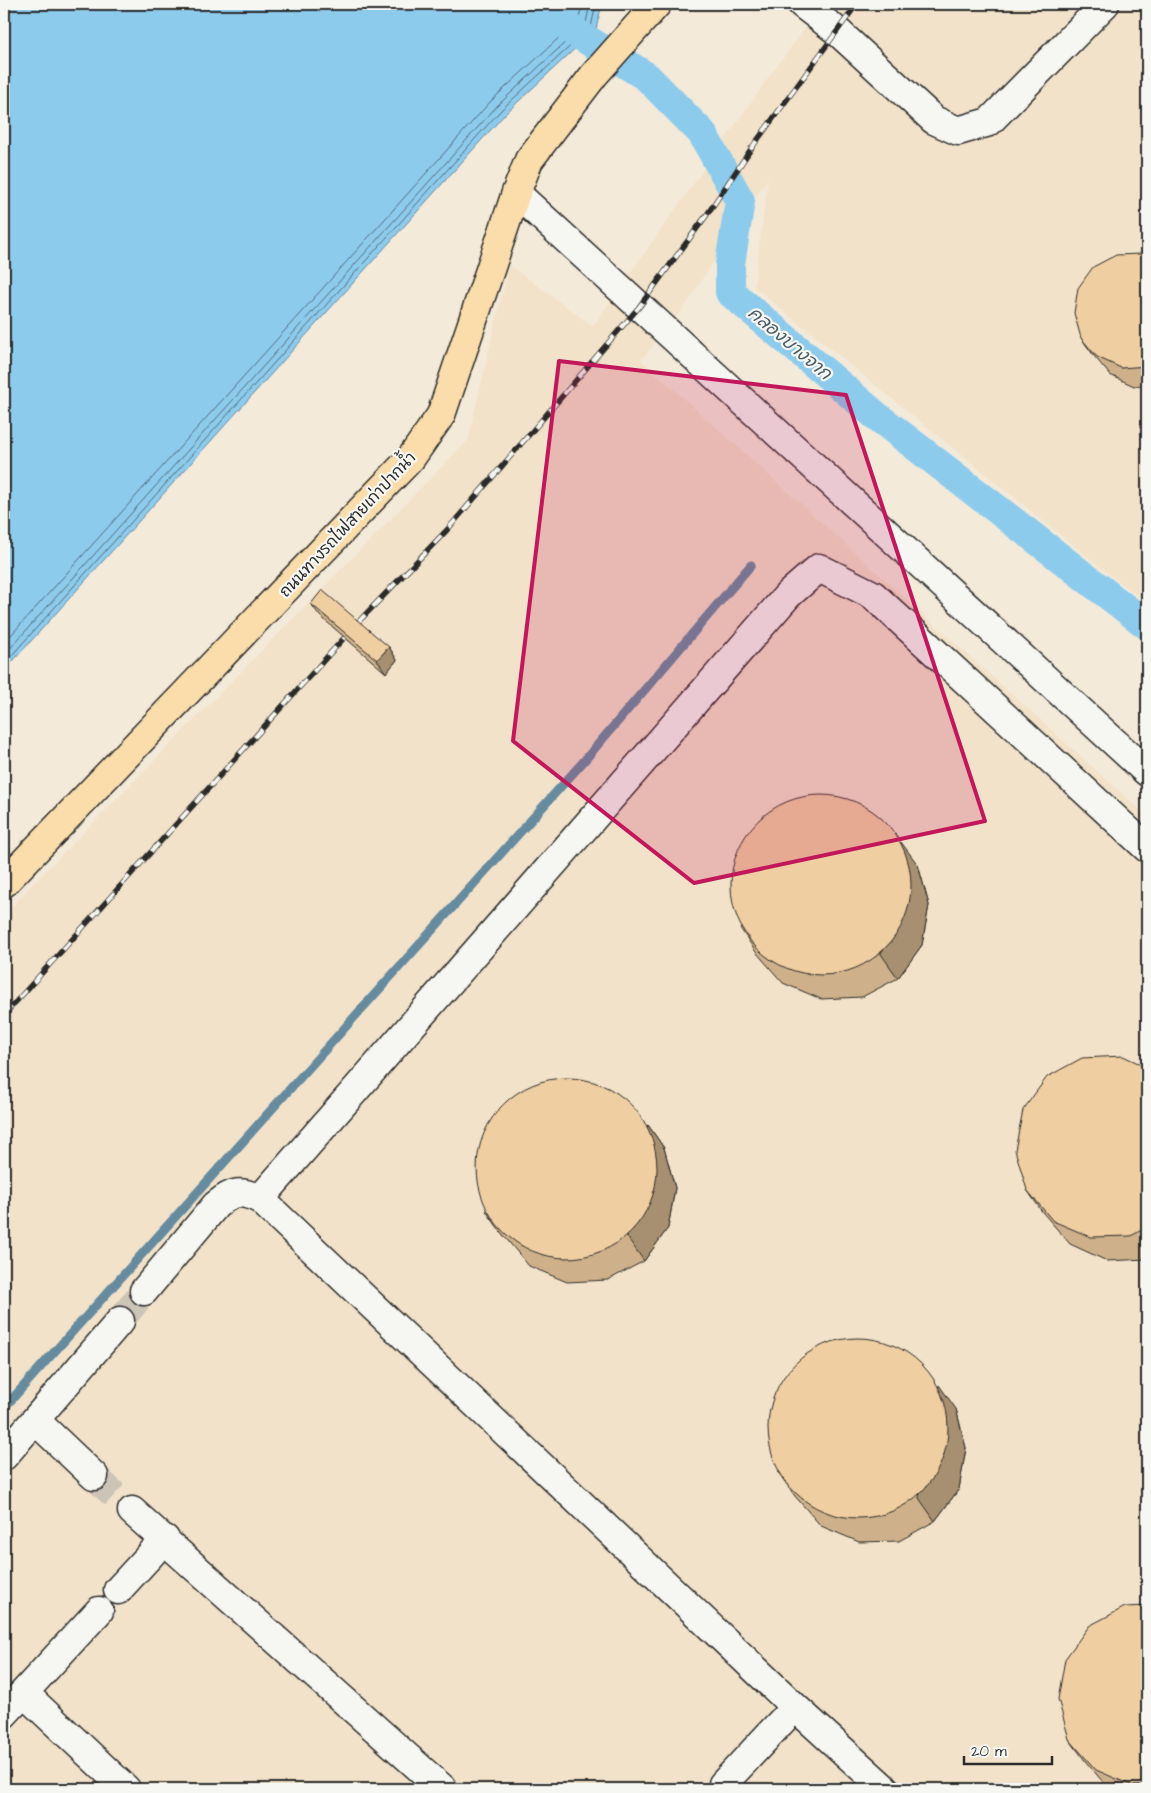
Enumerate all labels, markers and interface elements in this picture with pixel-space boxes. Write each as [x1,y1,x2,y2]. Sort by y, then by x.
water label: คลองบางจาก [743,301,838,387]
street label: ถนนทางรถไฟสายเก่าปากน้ำ [271,444,421,602]
scale bar [964,1733,1051,1765]
text: 20 m [971,1741,1007,1762]

